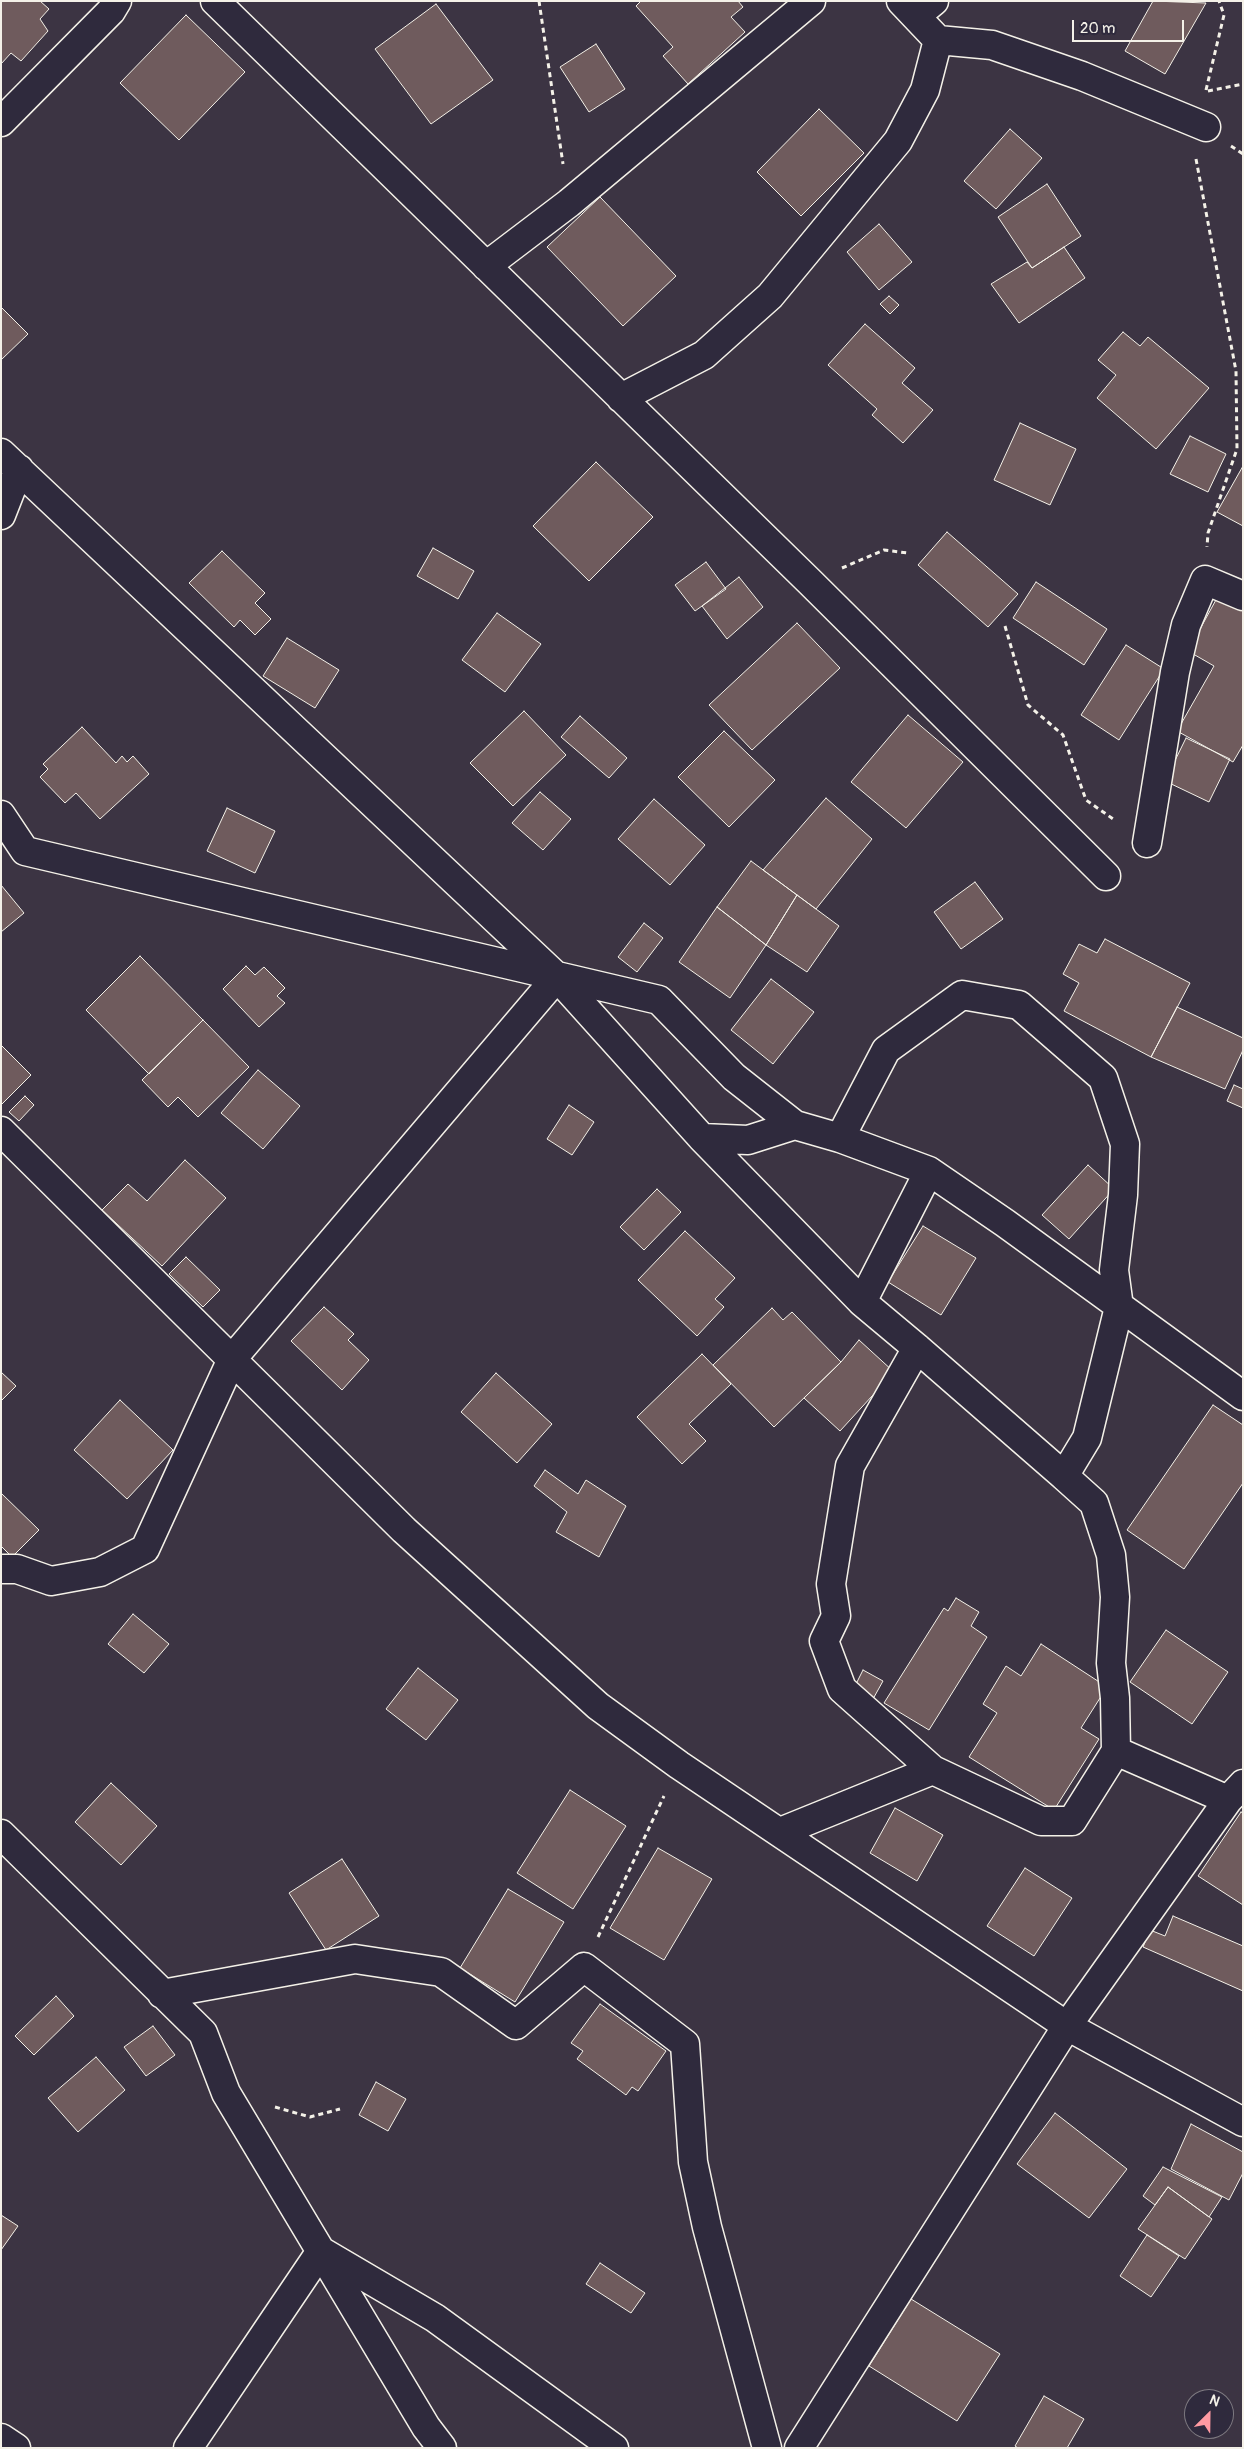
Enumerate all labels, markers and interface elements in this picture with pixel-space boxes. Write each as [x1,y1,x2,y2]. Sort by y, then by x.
scale bar [1074,10,1186,42]
text: 20 m [1080,19,1115,38]
north arrow [1184,2389,1234,2439]
text: N [1207,2391,1222,2410]

